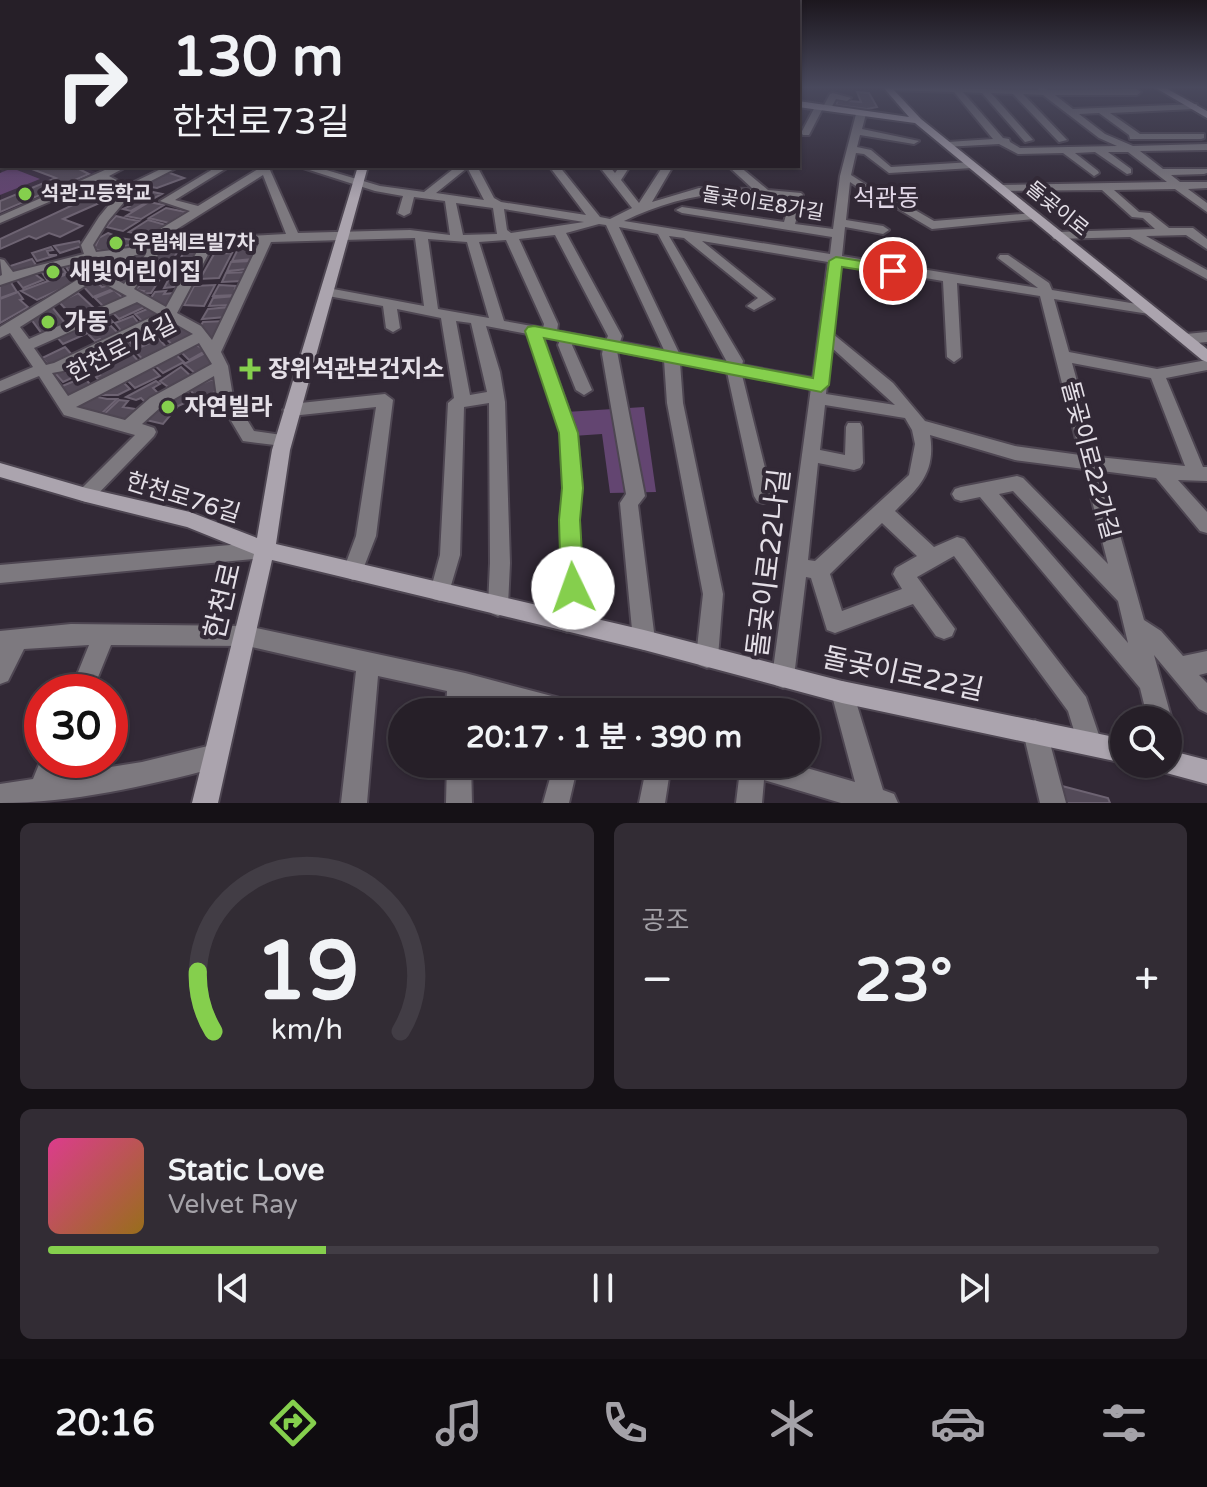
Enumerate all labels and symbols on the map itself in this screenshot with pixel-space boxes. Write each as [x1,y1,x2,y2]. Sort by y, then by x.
street label: 돌곶이로 [1021,177,1093,241]
place label: 석관고등학교 [41,182,151,206]
street label: 돌곶이로8가길 [700,183,826,225]
district label: 석관동 [853,184,919,213]
marker: 석관고등학교 [16,185,34,203]
place label: 우림쉐르빌7차 [132,231,256,255]
marker: 우림쉐르빌7차 [107,234,125,252]
pin [859,237,927,305]
place label: 새빛어린이집 [69,258,201,287]
marker: 새빛어린이집 [44,263,62,281]
place label: 가동 [64,308,108,337]
street label: 한천로74길 [63,309,181,389]
marker: 가동 [39,313,57,331]
place label: 장위석관보건지소 [268,355,445,384]
marker: 장위석관보건지소 [239,358,261,380]
street label: 돌곶이로22가길 [1055,378,1125,542]
place label: 자연빌라 [184,393,272,422]
marker: 자연빌라 [159,398,177,416]
street label: 한천로76길 [122,467,244,529]
street label: 돌곶이로22나길 [741,467,797,659]
position arrow [531,546,615,630]
street label: 한천로 [198,560,248,642]
street label: 돌곶이로22길 [819,640,987,708]
speed limit sign: 30 [24,674,128,778]

